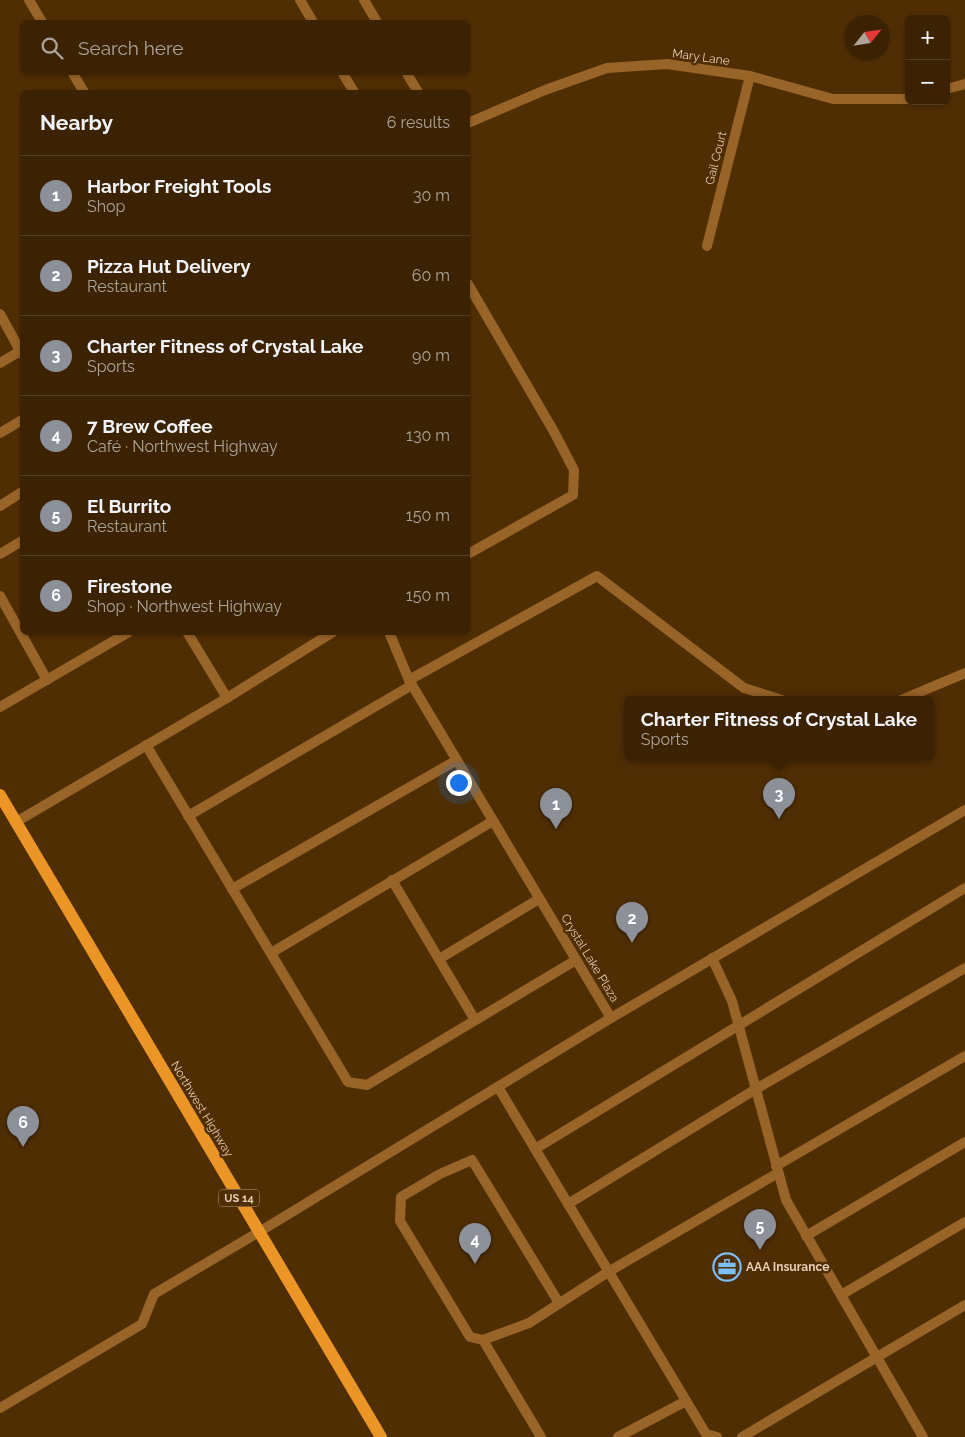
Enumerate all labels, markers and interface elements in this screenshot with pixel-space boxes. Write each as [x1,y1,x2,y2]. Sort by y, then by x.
north arrow [845,15,890,60]
map controls [905,15,950,105]
button: + [905,15,950,60]
search box [20,20,470,75]
icon: search [38,34,66,62]
text: Search here [78,37,184,59]
street label: Mary Lane [671,46,731,68]
button: − [905,60,950,105]
text: Nearby [40,110,113,135]
text: 6 results [387,113,450,132]
street label: Gail Court [703,130,729,186]
text: Harbor Freight Tools [87,175,271,197]
text: 1 [52,186,60,205]
text: 30 m [413,186,450,205]
text: Shop [87,197,125,216]
text: Pizza Hut Delivery [87,255,251,277]
text: 2 [51,266,61,285]
text: 60 m [412,266,450,285]
text: Restaurant [87,277,167,296]
text: Charter Fitness of Crystal Lake [87,335,363,357]
text: 3 [52,346,60,365]
text: 90 m [412,346,450,365]
text: Sports [87,357,135,376]
text: 7 Brew Coffee [87,415,213,437]
text: 4 [51,426,61,445]
text: 130 m [406,426,450,445]
text: Café · Northwest Highway [87,437,278,456]
text: El Burrito [87,495,171,517]
text: 5 [52,506,60,525]
text: 150 m [406,506,450,525]
text: Restaurant [87,517,167,536]
text: Firestone [87,575,172,597]
text: 6 [51,586,61,605]
text: 150 m [406,586,450,605]
text: Shop · Northwest Highway [87,597,282,616]
popup [624,696,934,761]
text: Charter Fitness of Crystal Lake [641,708,917,730]
text: Sports [641,730,689,749]
your location [446,770,472,796]
pin: 3 [763,778,795,819]
pin: 1 [540,788,572,829]
pin: 2 [616,902,648,943]
street label: Crystal Lake Plaza [558,911,622,1005]
street label: Northwest Highway [168,1059,236,1160]
pin: 6 [7,1106,39,1147]
road number: US 14 [219,1190,259,1206]
pin: 5 [744,1209,776,1250]
pin: 4 [459,1223,491,1264]
office icon: AAA Insurance [712,1252,742,1282]
place label: AAA Insurance [746,1260,829,1274]

